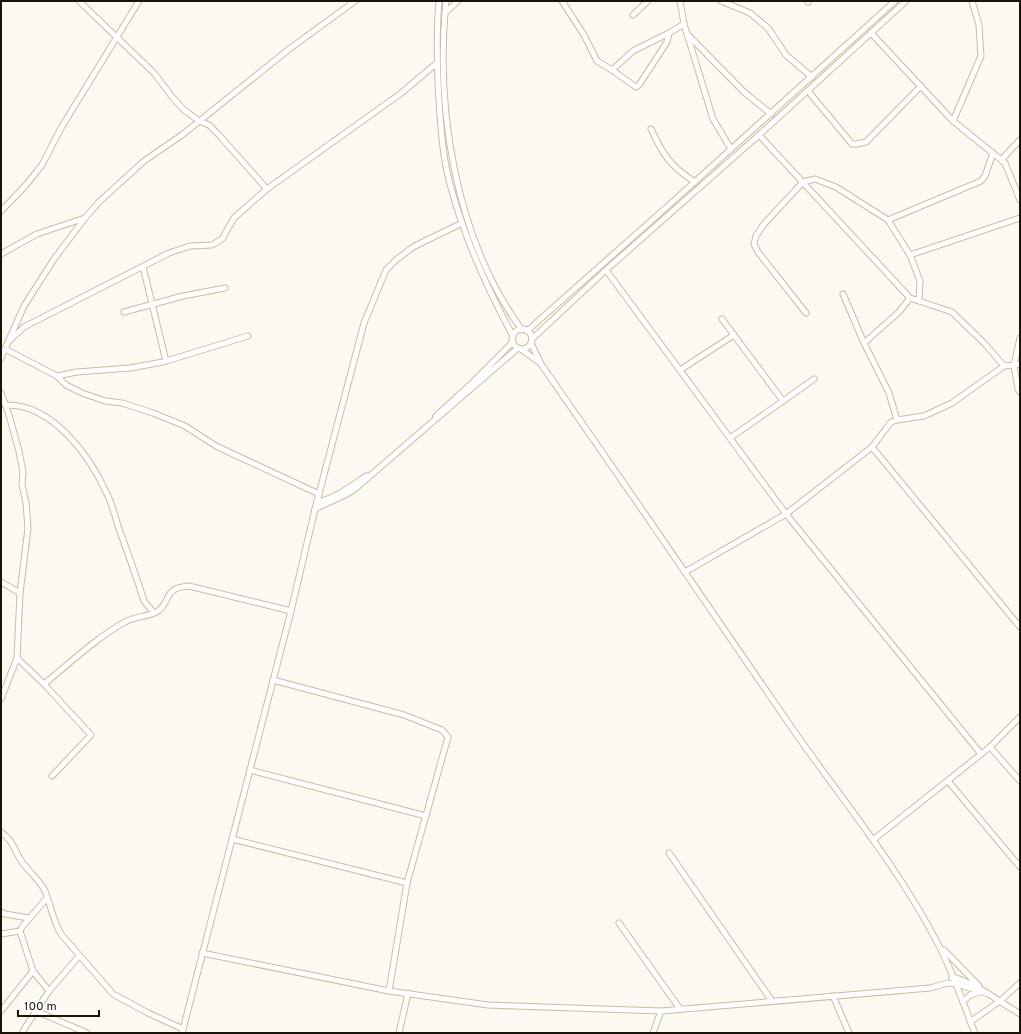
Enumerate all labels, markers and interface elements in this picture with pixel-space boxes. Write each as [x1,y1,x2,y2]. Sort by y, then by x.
scale bar [18,992,99,1018]
text: 100 m [24,999,57,1015]

